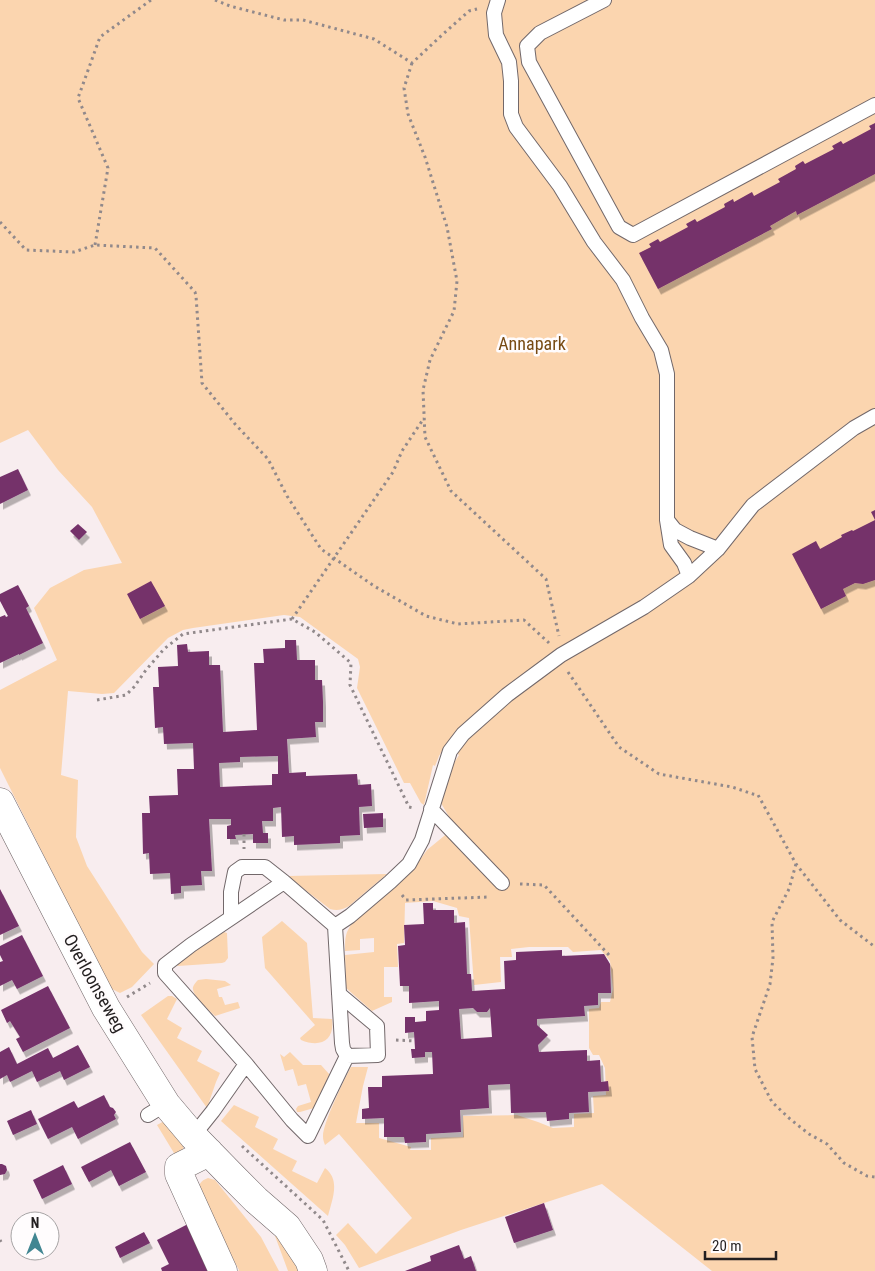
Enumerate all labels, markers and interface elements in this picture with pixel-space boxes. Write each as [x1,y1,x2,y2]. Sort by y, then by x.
park label: Annapark [498,333,566,354]
street label: Overloonseweg [59,930,131,1036]
north arrow [10,1211,60,1261]
text: N [31,1215,39,1231]
scale bar [705,1228,776,1260]
text: 20 m [712,1237,742,1255]

